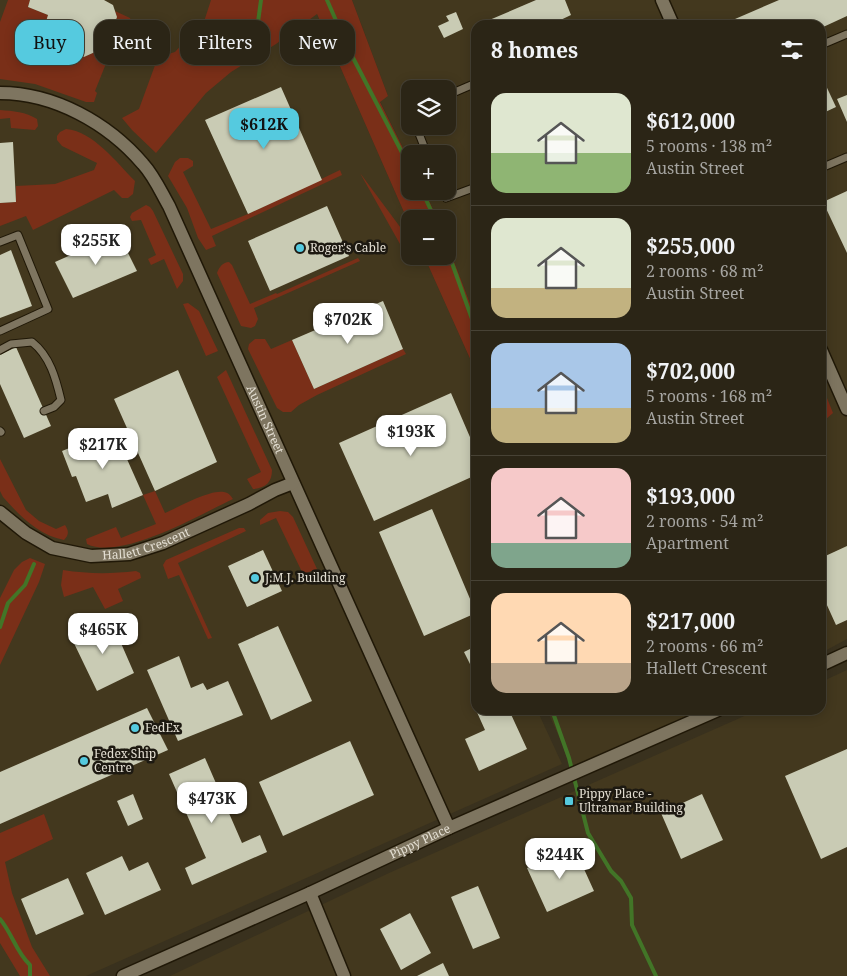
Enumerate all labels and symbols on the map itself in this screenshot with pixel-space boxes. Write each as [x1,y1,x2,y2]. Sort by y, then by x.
pin: $612K [229,108,299,150]
pin: $255K [61,224,131,266]
place label: Roger's Cable [310,239,386,256]
marker: Roger's Cable [294,242,306,254]
pin: $702K [313,302,383,345]
street label: Austin Street [243,382,288,456]
pin: $193K [376,414,446,457]
pin: $217K [68,428,138,470]
street label: Hallett Crescent [102,523,192,563]
place label: J.M.J. Building [264,569,346,586]
marker: J.M.J. Building [249,572,261,584]
pin: $465K [68,612,138,655]
place label: FedEx [145,719,180,736]
marker: FedEx [129,722,141,734]
place label: Fedex Ship Centre [94,745,156,776]
marker: Fedex Ship Centre [78,755,90,767]
pin: $473K [177,782,247,824]
place label: Pippy Place - Ultramar Building [579,785,684,816]
marker: Pippy Place - Ultramar Building [563,795,575,807]
street label: Pippy Place [386,820,453,863]
pin: $244K [525,838,595,880]

